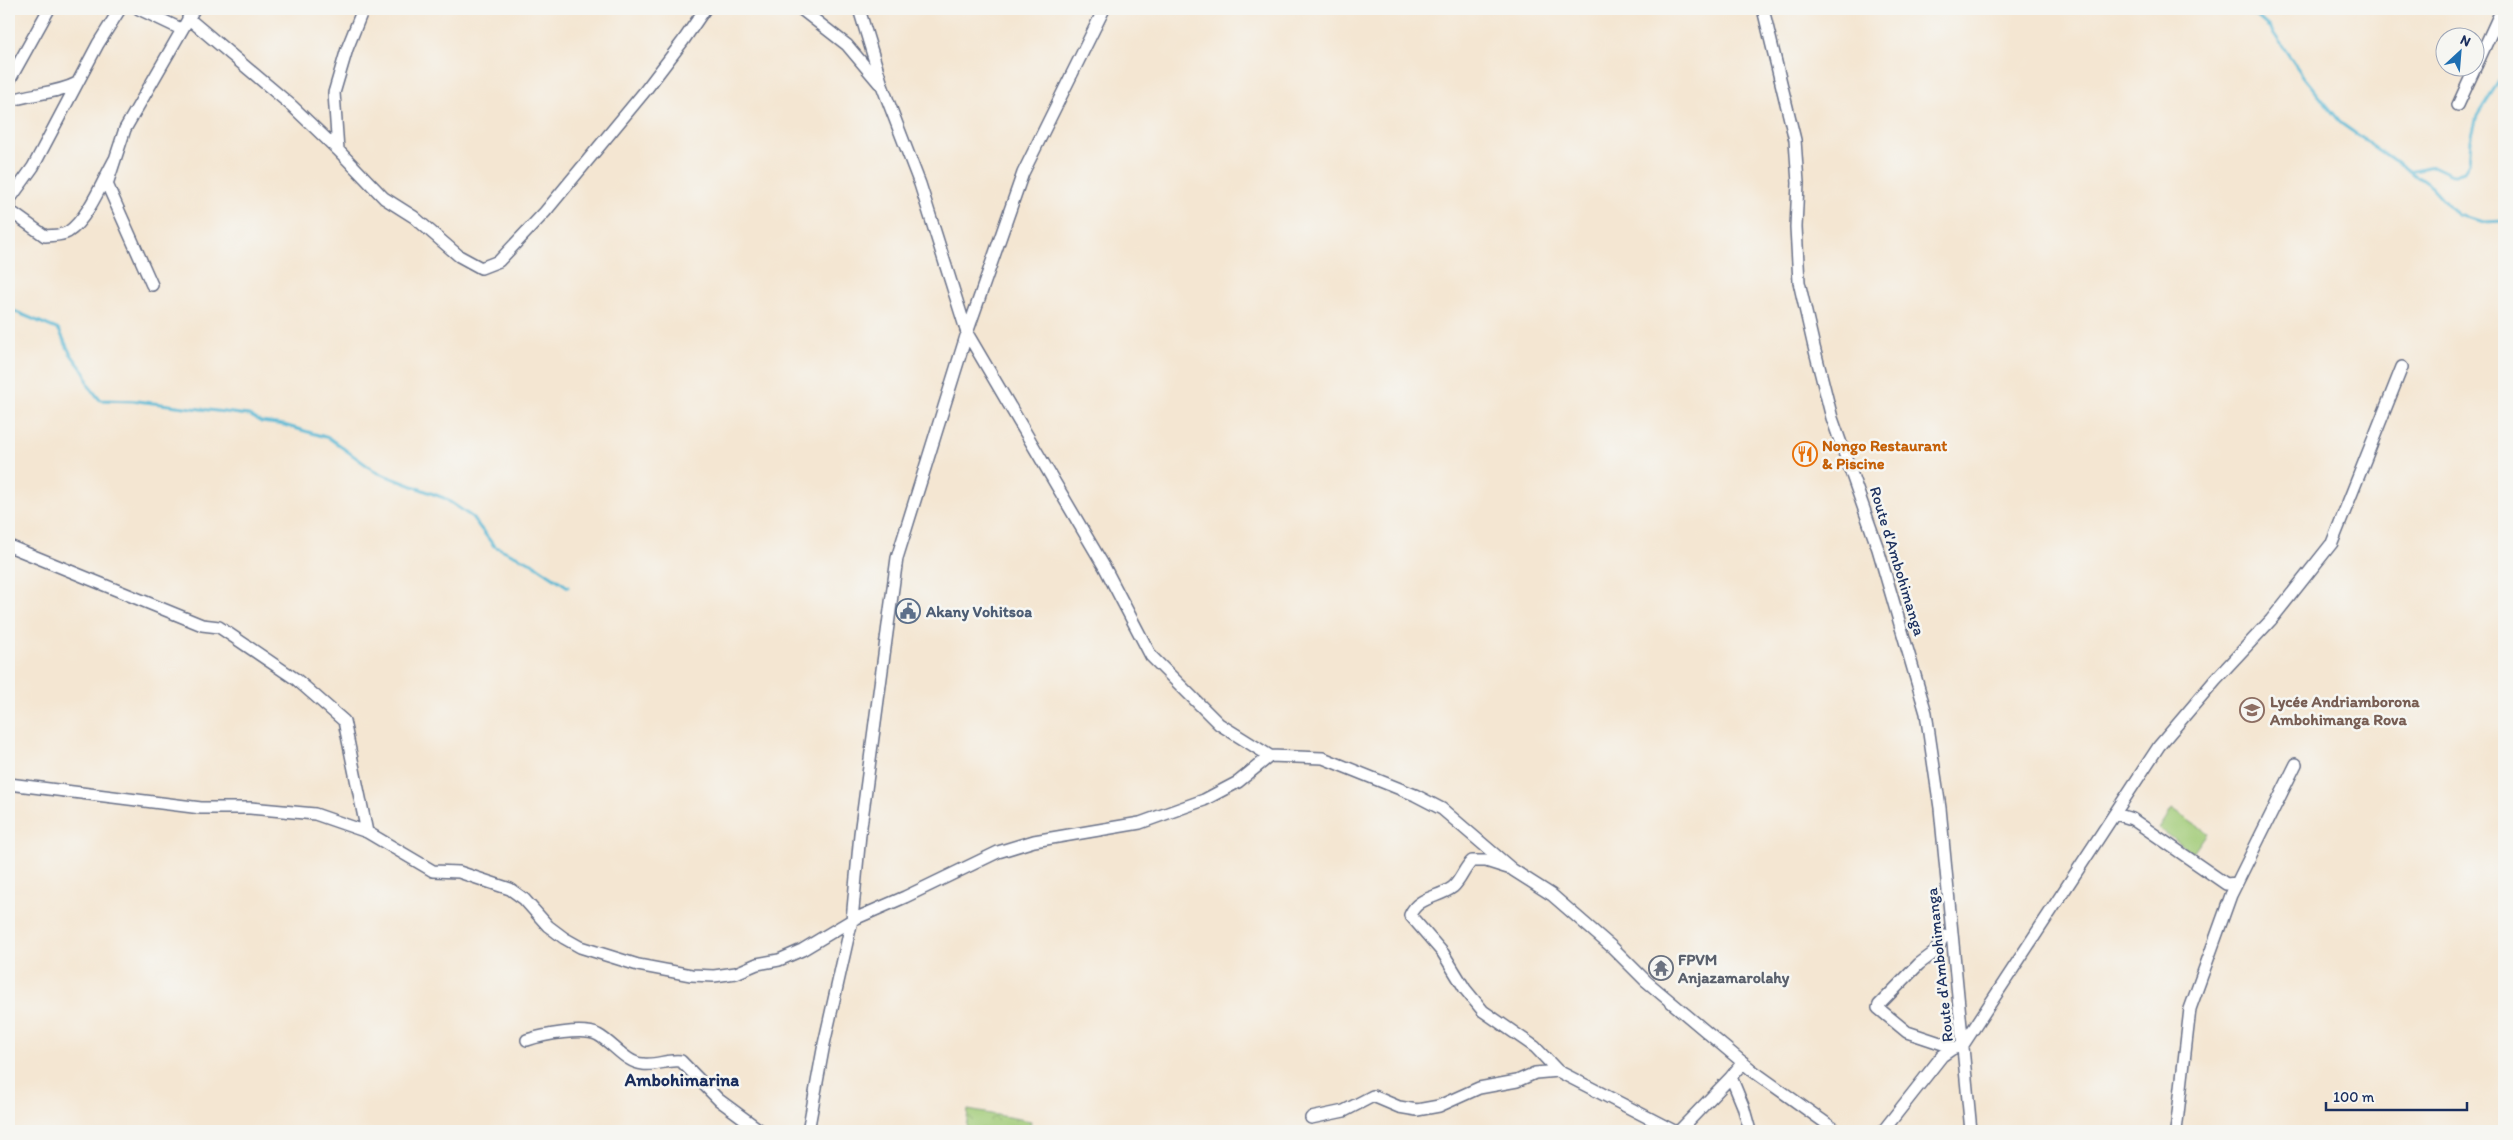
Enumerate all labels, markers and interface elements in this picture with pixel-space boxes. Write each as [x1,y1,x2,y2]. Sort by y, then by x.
north arrow [2436,28,2486,78]
text: N [2458,31,2473,50]
place label: Nongo Restaurant & Piscine [1822,436,1947,473]
restaurant icon: Nongo Restaurant & Piscine [1792,441,1818,467]
street label: Route d'Ambohimanga [1866,484,1929,639]
public building icon: Akany Vohitsoa [895,598,921,624]
place label: Akany Vohitsoa [925,602,1032,622]
place label: Lycée Andriamborona Ambohimanga Rova [2269,692,2420,730]
school or university icon: Lycée Andriamborona Ambohimanga Rova [2239,697,2265,723]
street label: Route d'Ambohimanga [1922,886,1957,1043]
place label: FPVM Anjazamarolahy [1677,950,1790,988]
temple icon: FPVM Anjazamarolahy [1648,955,1674,981]
district label: Ambohimarina [624,1069,739,1091]
scale bar [2326,1080,2467,1112]
text: 100 m [2333,1088,2375,1106]

